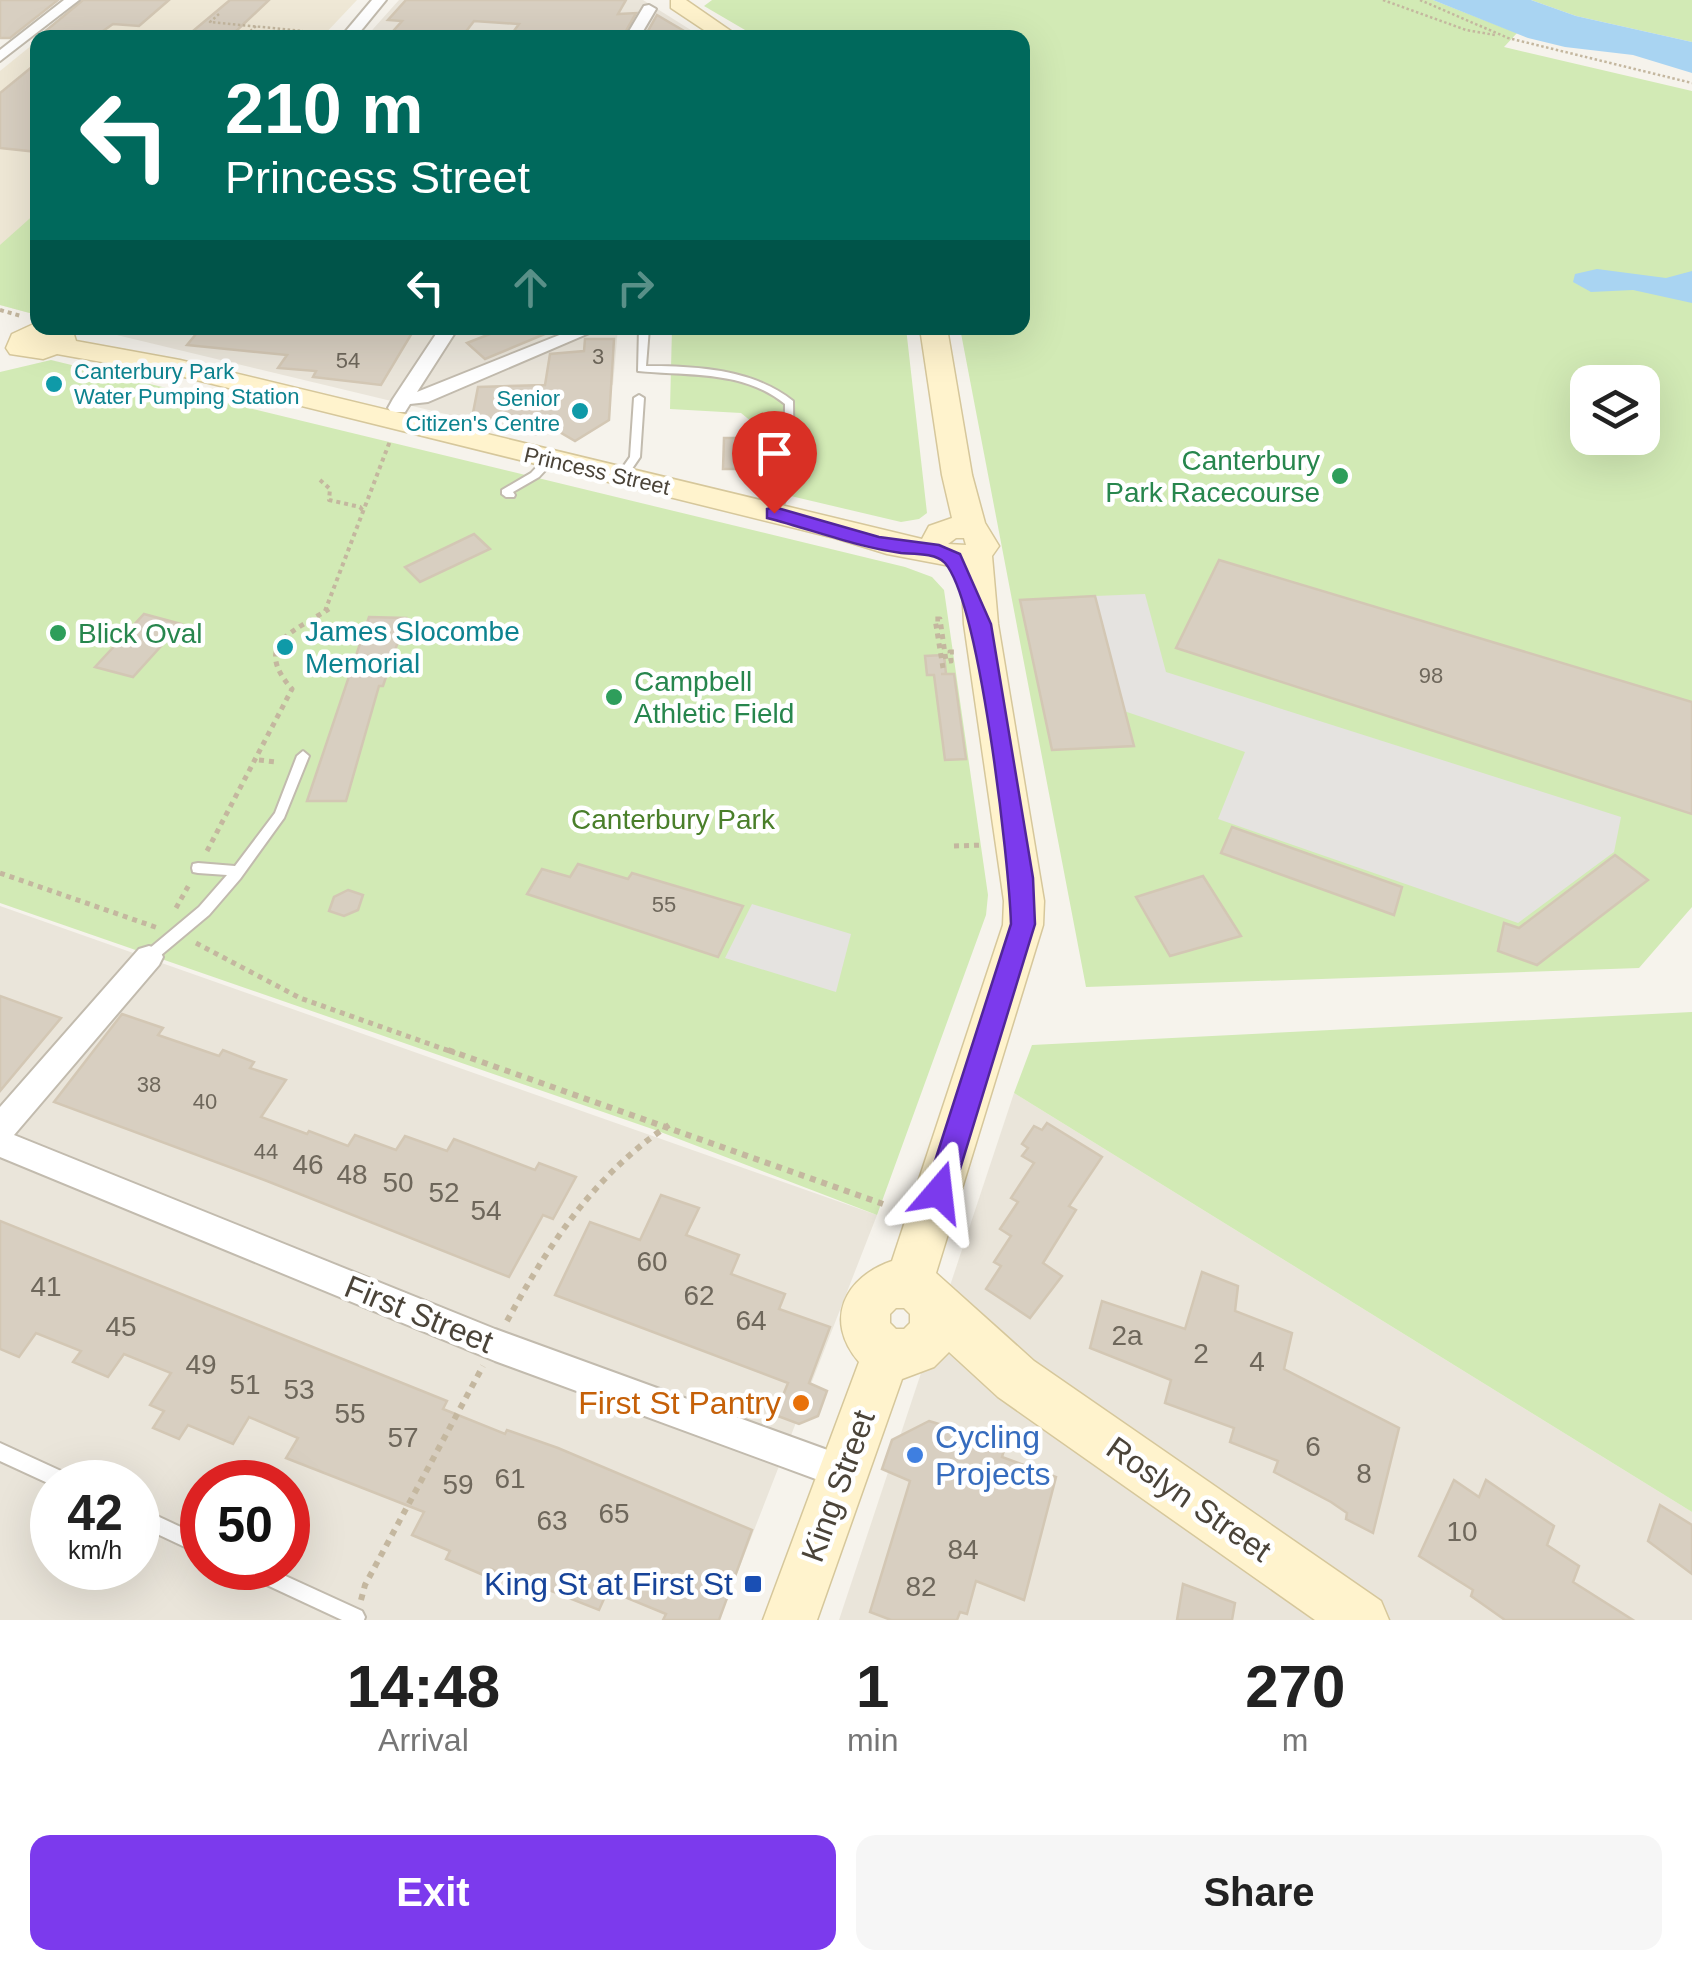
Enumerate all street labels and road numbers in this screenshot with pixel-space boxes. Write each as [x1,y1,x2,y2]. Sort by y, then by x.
street label: Princess Street [522,442,672,500]
street label: First Street [340,1268,498,1360]
street label: King Street [794,1405,882,1567]
street label: Roslyn Street [1100,1429,1278,1569]

